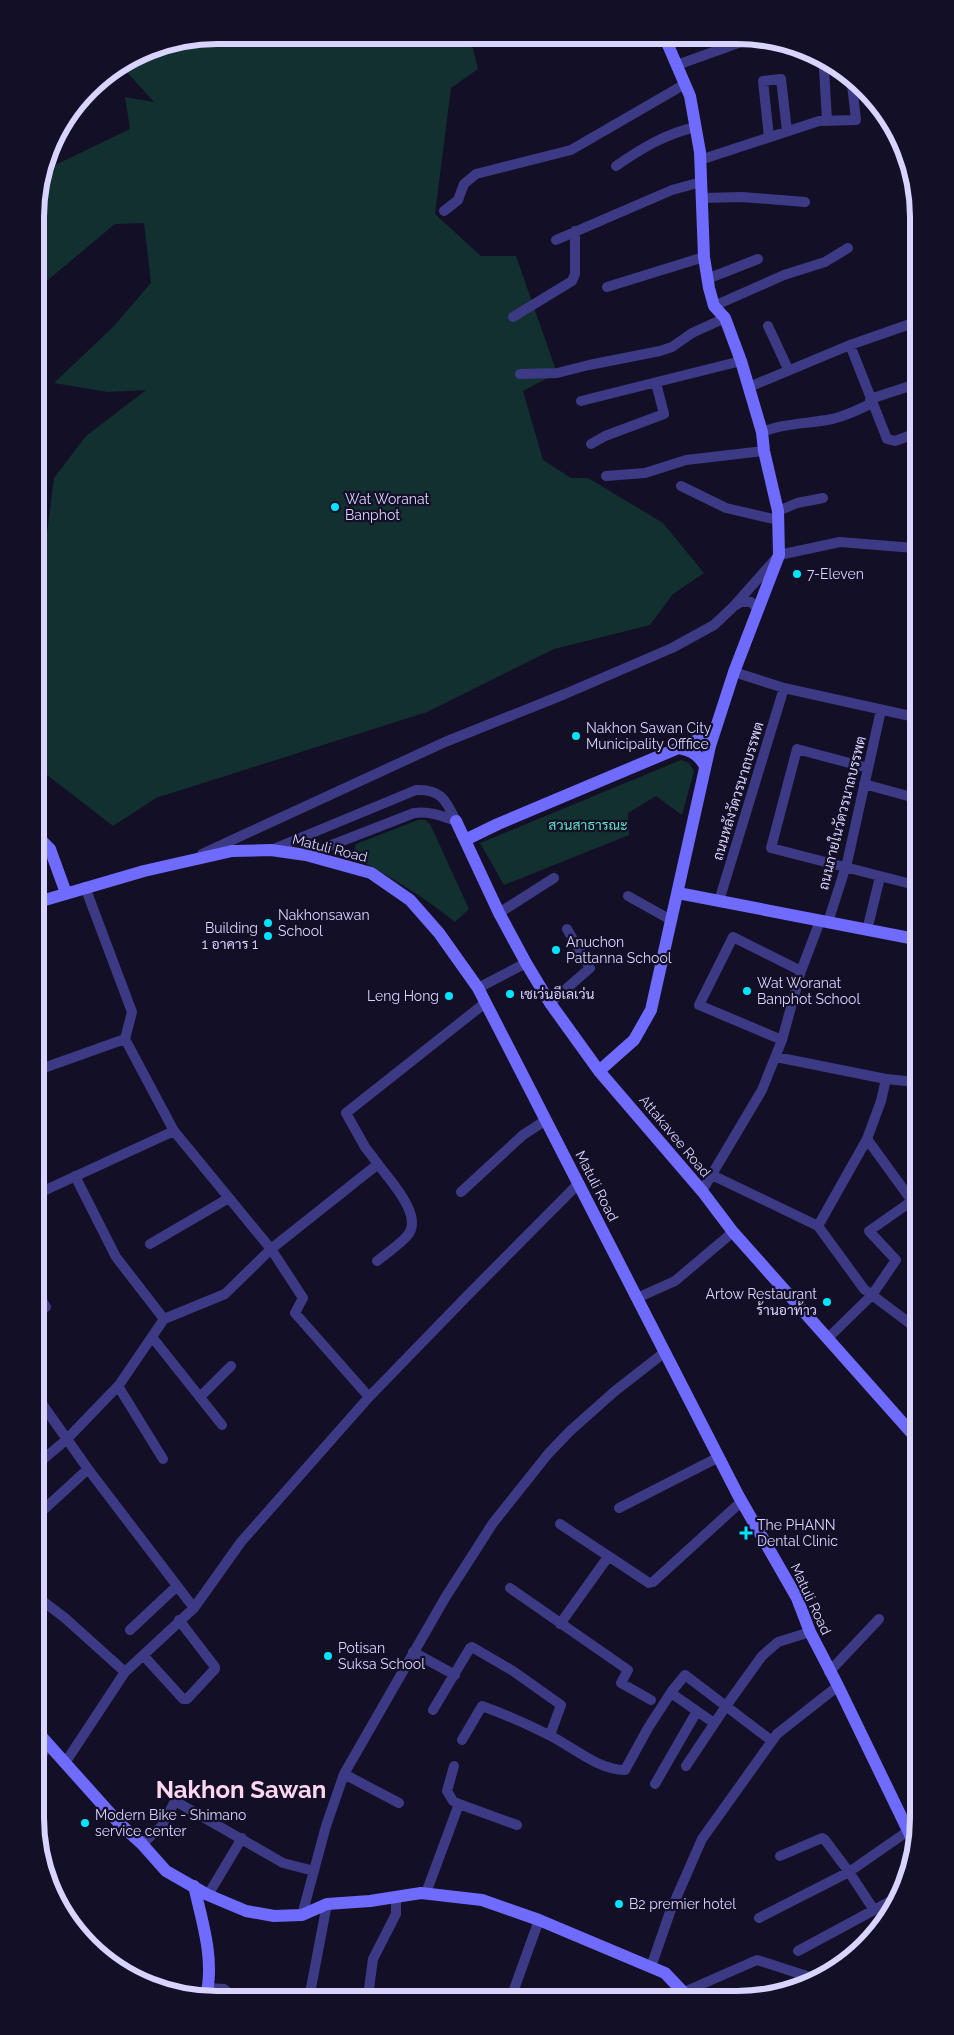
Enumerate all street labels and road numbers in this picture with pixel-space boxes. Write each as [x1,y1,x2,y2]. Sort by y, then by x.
street label: ถนนหลังวัดวรนาถบรรพต [709,720,767,862]
street label: ถนนภายในวัดวรนาถบรรพต [815,734,869,892]
street label: Matuli Road [291,831,369,865]
street label: Attakavee Road [636,1092,714,1180]
street label: Matuli Road [572,1148,622,1224]
street label: Matuli Road [788,1561,834,1637]

